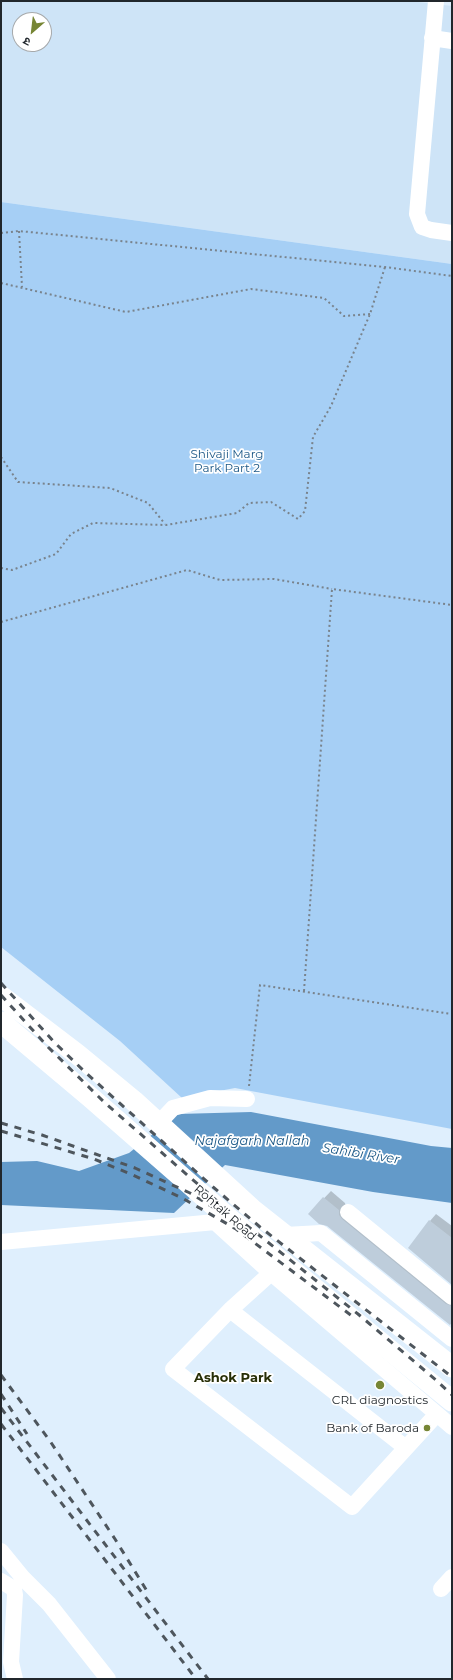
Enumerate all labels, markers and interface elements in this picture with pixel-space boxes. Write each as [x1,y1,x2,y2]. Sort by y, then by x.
north arrow [12,12,52,52]
text: उ [21,34,33,49]
park label: Shivaji Marg Park Part 2 [190,447,264,475]
water label: Najafgarh Nallah [194,1133,310,1149]
water label: Sahibi River [321,1140,401,1168]
street label: Rohtak Road [191,1182,259,1244]
district label: Ashok Park [194,1370,272,1386]
marker: CRL diagnostics [374,1379,386,1391]
place label: CRL diagnostics [332,1393,428,1407]
place label: Bank of Baroda [326,1421,419,1435]
marker: Bank of Baroda [422,1423,432,1433]

